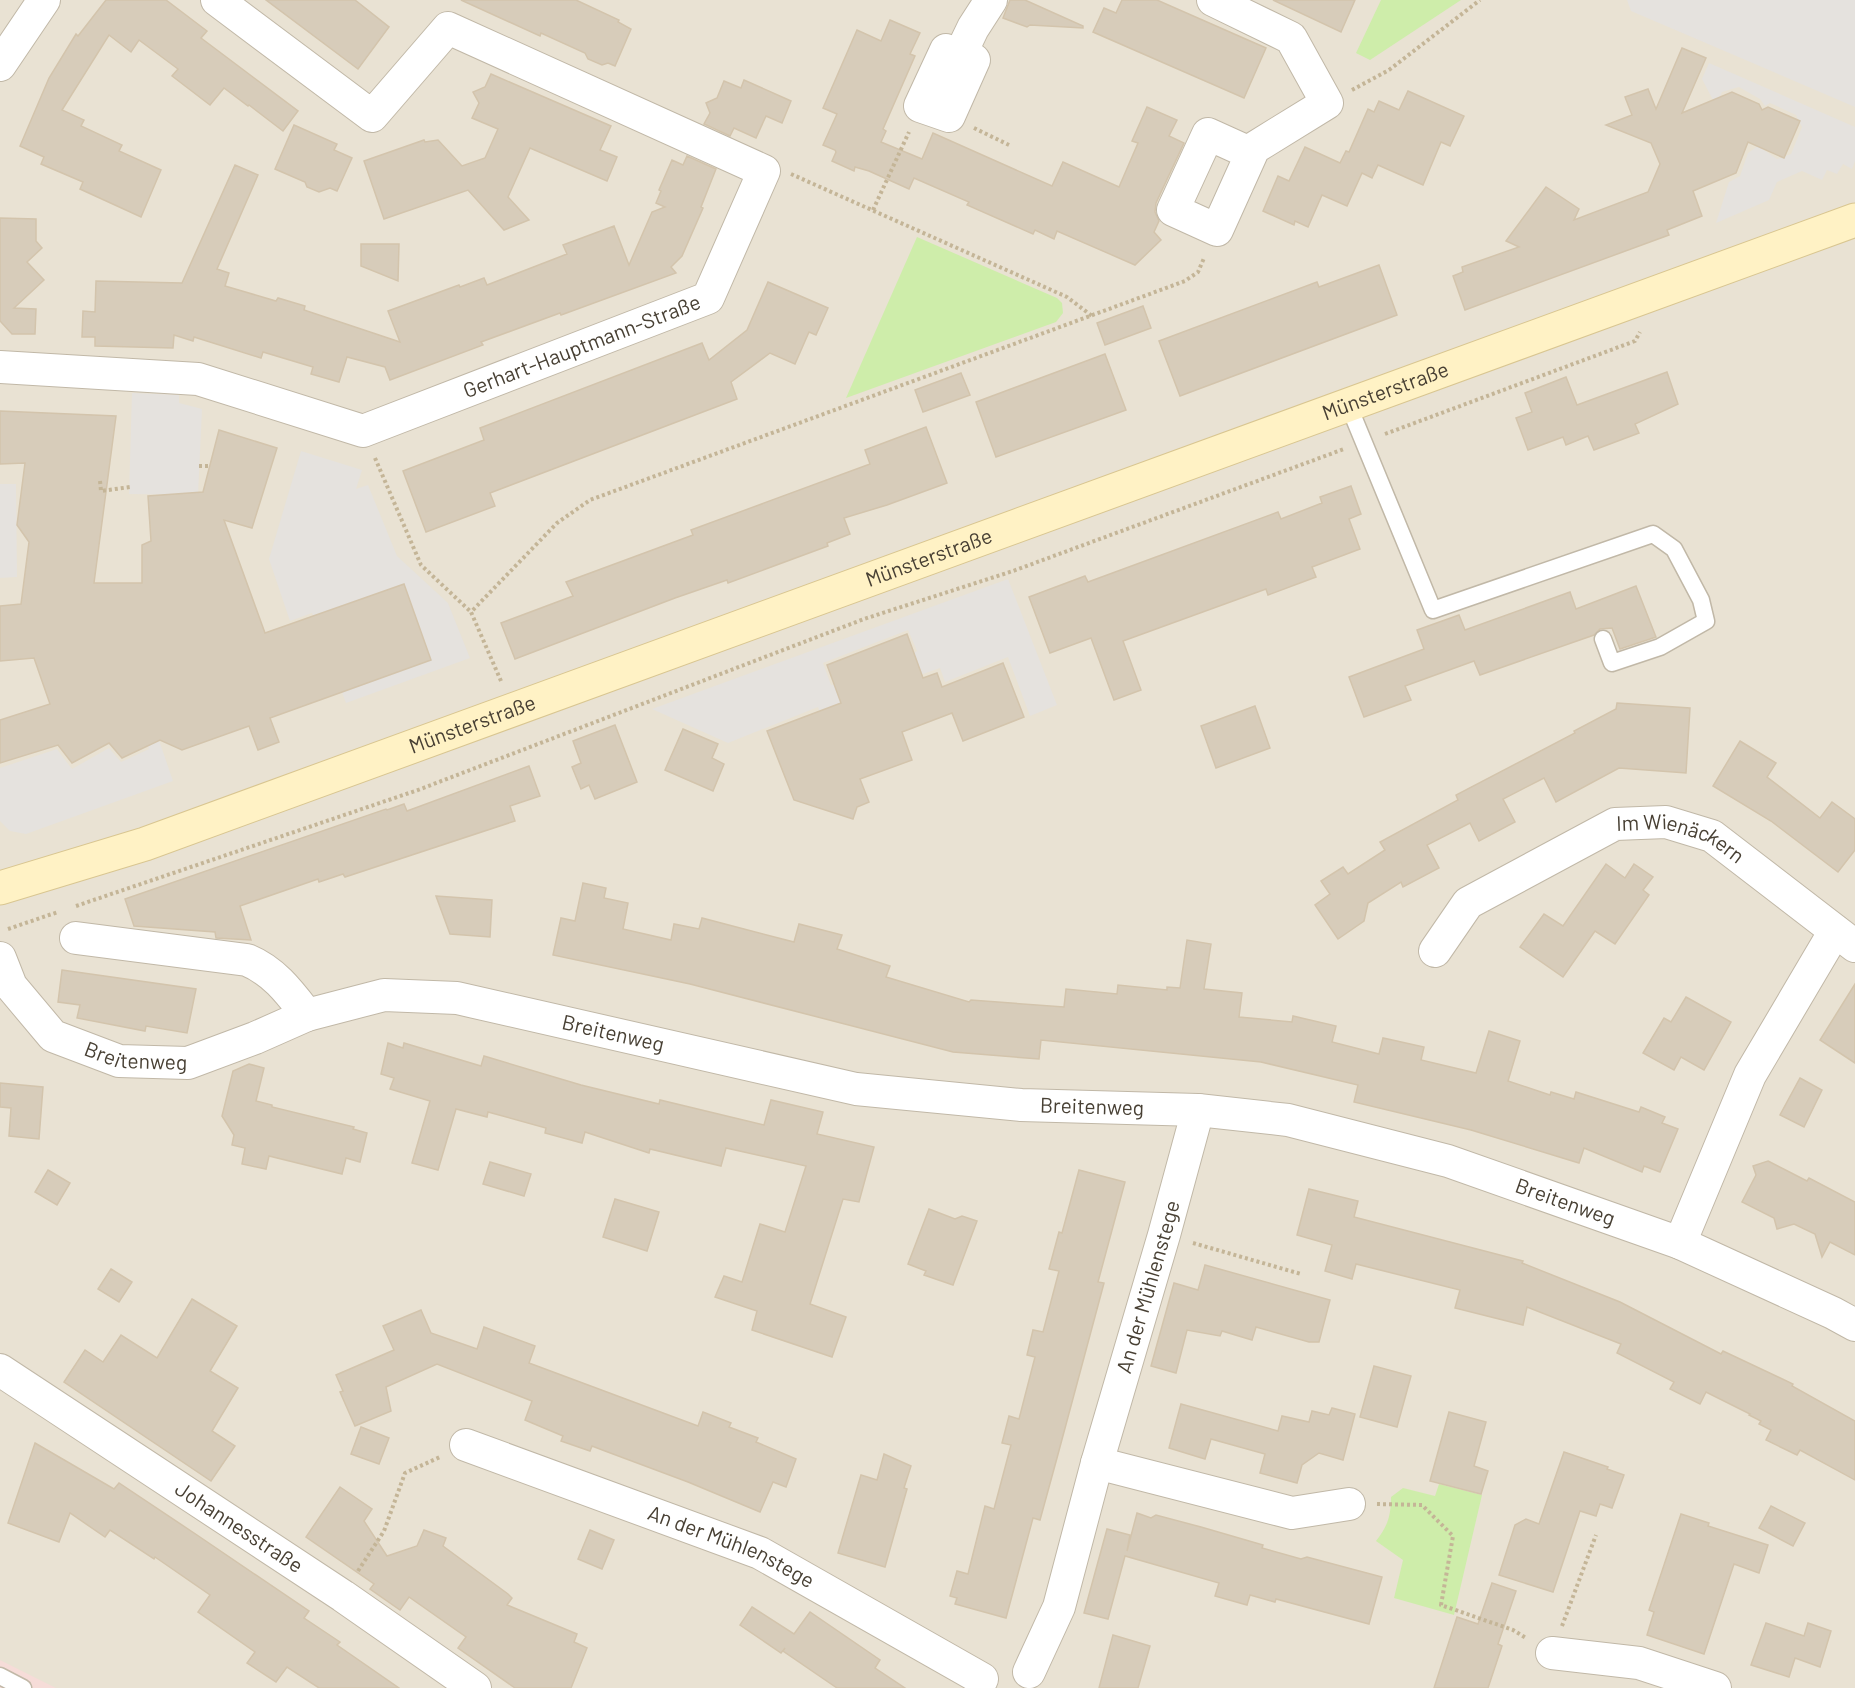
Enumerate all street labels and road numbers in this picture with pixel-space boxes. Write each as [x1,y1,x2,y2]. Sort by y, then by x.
street label: Gerhart-Hauptmann-Straße [459,288,704,402]
street label: Münsterstraße [1318,355,1452,424]
street label: Münsterstraße [862,522,995,591]
street label: Münsterstraße [405,689,539,758]
street label: Im Wienäckern [1616,808,1750,867]
street label: Breitenweg [560,1008,667,1056]
street label: Breitenweg [81,1035,188,1074]
street label: Breitenweg [1040,1092,1144,1119]
street label: Breitenweg [1512,1172,1619,1230]
street label: An der Mühlenstege [1110,1197,1184,1376]
street label: Johannesstraße [171,1475,308,1577]
street label: An der Mühlenstege [645,1499,819,1592]

